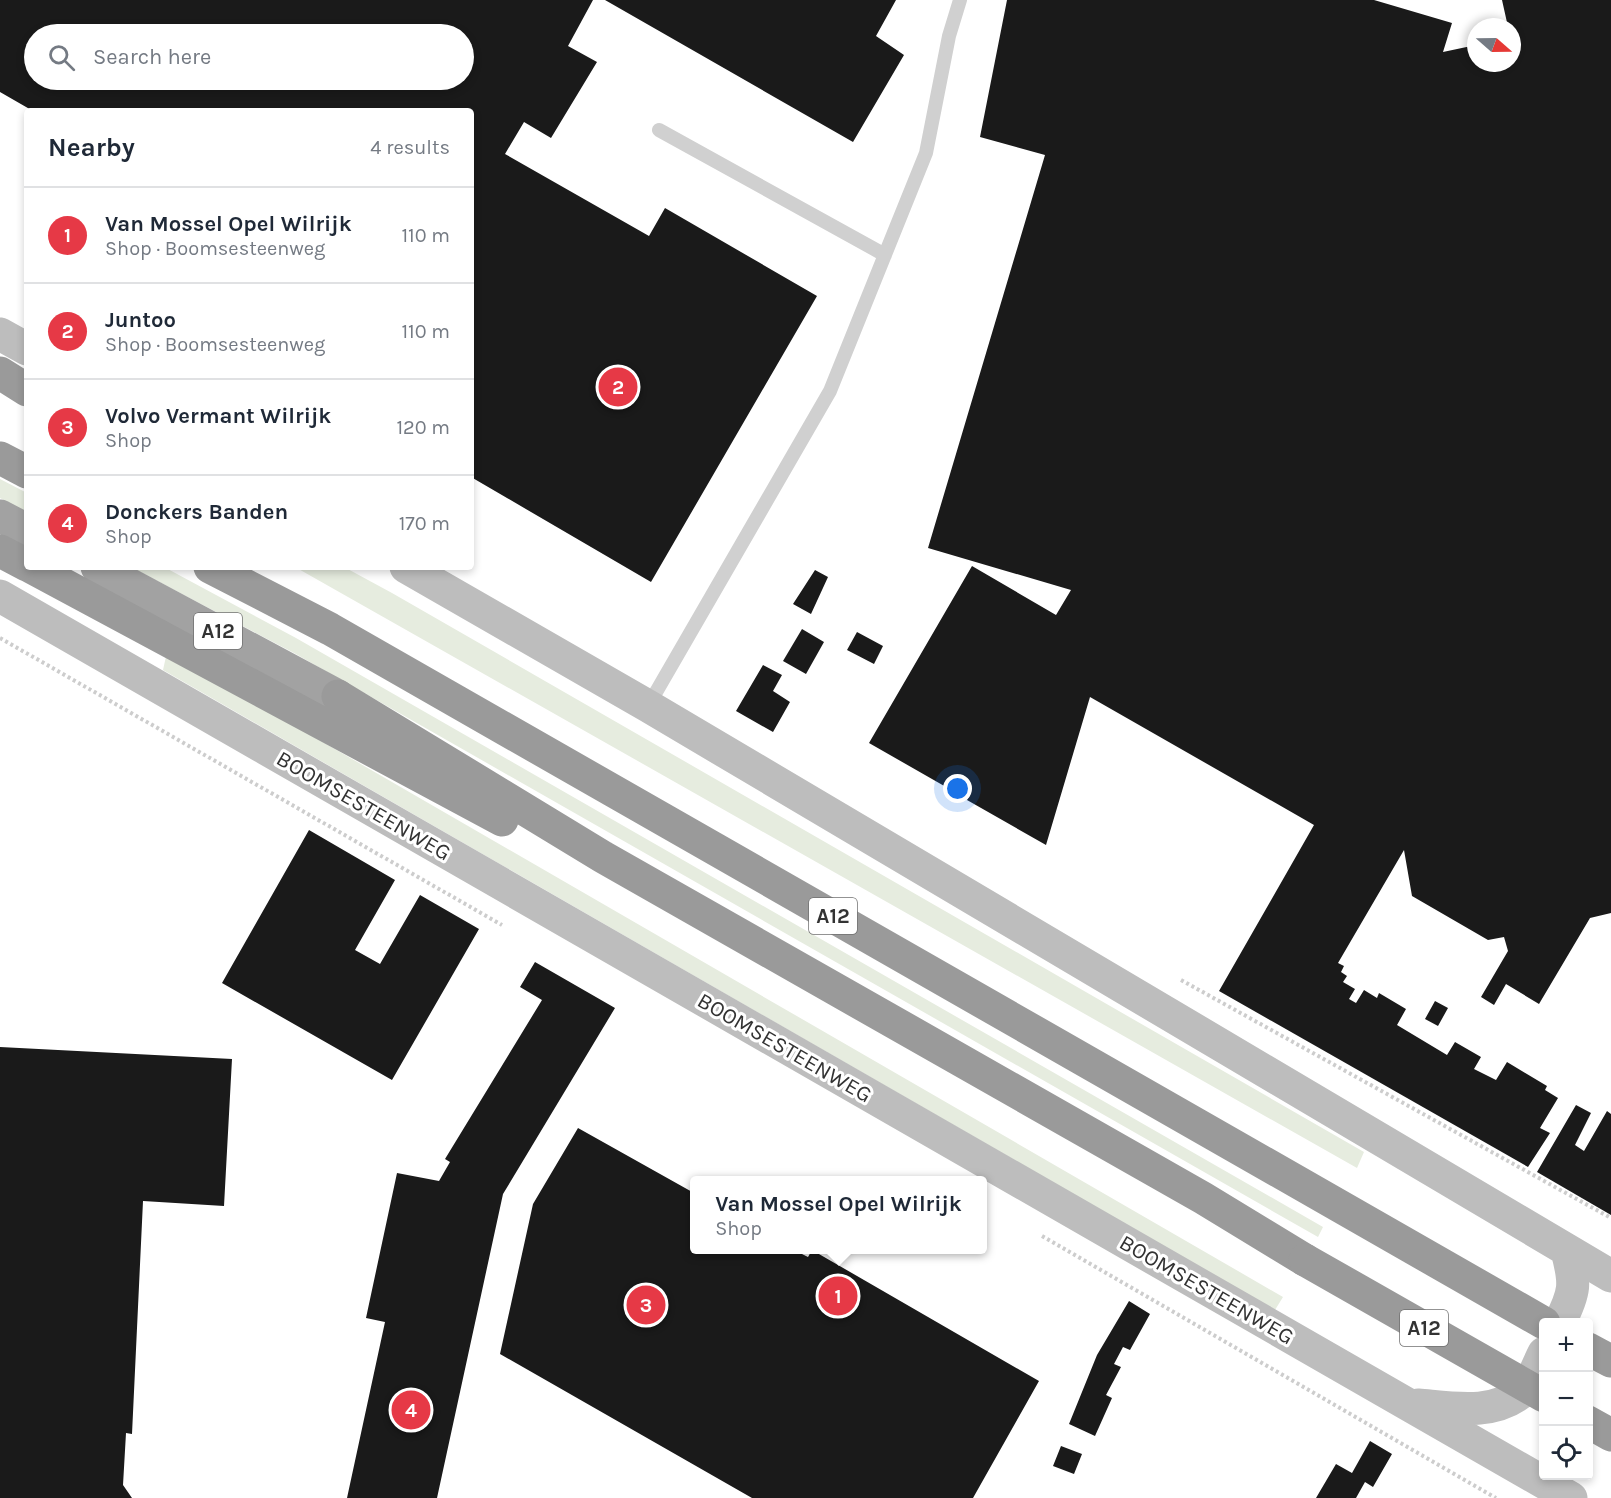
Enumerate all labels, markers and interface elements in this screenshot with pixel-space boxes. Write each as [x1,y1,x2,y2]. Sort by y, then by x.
north arrow [1467,18,1521,72]
search box [24,24,474,90]
icon: search [45,41,78,74]
text: Search here [93,44,211,70]
text: Nearby [48,132,135,163]
text: 4 results [370,136,450,159]
text: Van Mossel Opel Wilrijk [105,211,352,237]
text: 1 [64,224,71,247]
text: 110 m [401,224,450,247]
text: Shop · Boomsesteenweg [105,237,325,260]
text: Juntoo [105,307,176,333]
text: 2 [61,320,74,343]
text: 110 m [401,320,450,343]
text: Shop · Boomsesteenweg [105,333,325,356]
pin: 2 [598,364,638,410]
text: Volvo Vermant Wilrijk [105,403,331,429]
text: 3 [61,416,74,439]
text: 120 m [396,416,450,439]
text: Shop [105,429,152,452]
text: Donckers Banden [105,499,288,525]
text: 4 [62,512,73,535]
text: 170 m [399,512,450,535]
text: Shop [105,525,152,548]
road number: A12 [194,613,242,649]
street label: BOOMSESTEENWEG [272,745,455,866]
your location [943,774,972,803]
road number: A12 [809,898,857,934]
street label: BOOMSESTEENWEG [693,987,876,1108]
popup [690,1176,987,1254]
text: Van Mossel Opel Wilrijk [715,1191,962,1217]
text: Shop [715,1217,762,1240]
street label: BOOMSESTEENWEG [1115,1229,1298,1350]
pin: 1 [818,1274,858,1318]
pin: 3 [626,1282,666,1328]
road number: A12 [1400,1310,1448,1346]
map controls [1539,1318,1593,1480]
button: + [1539,1318,1593,1372]
button: − [1539,1372,1593,1426]
pin: 4 [392,1388,430,1432]
button: locate [1539,1426,1593,1480]

